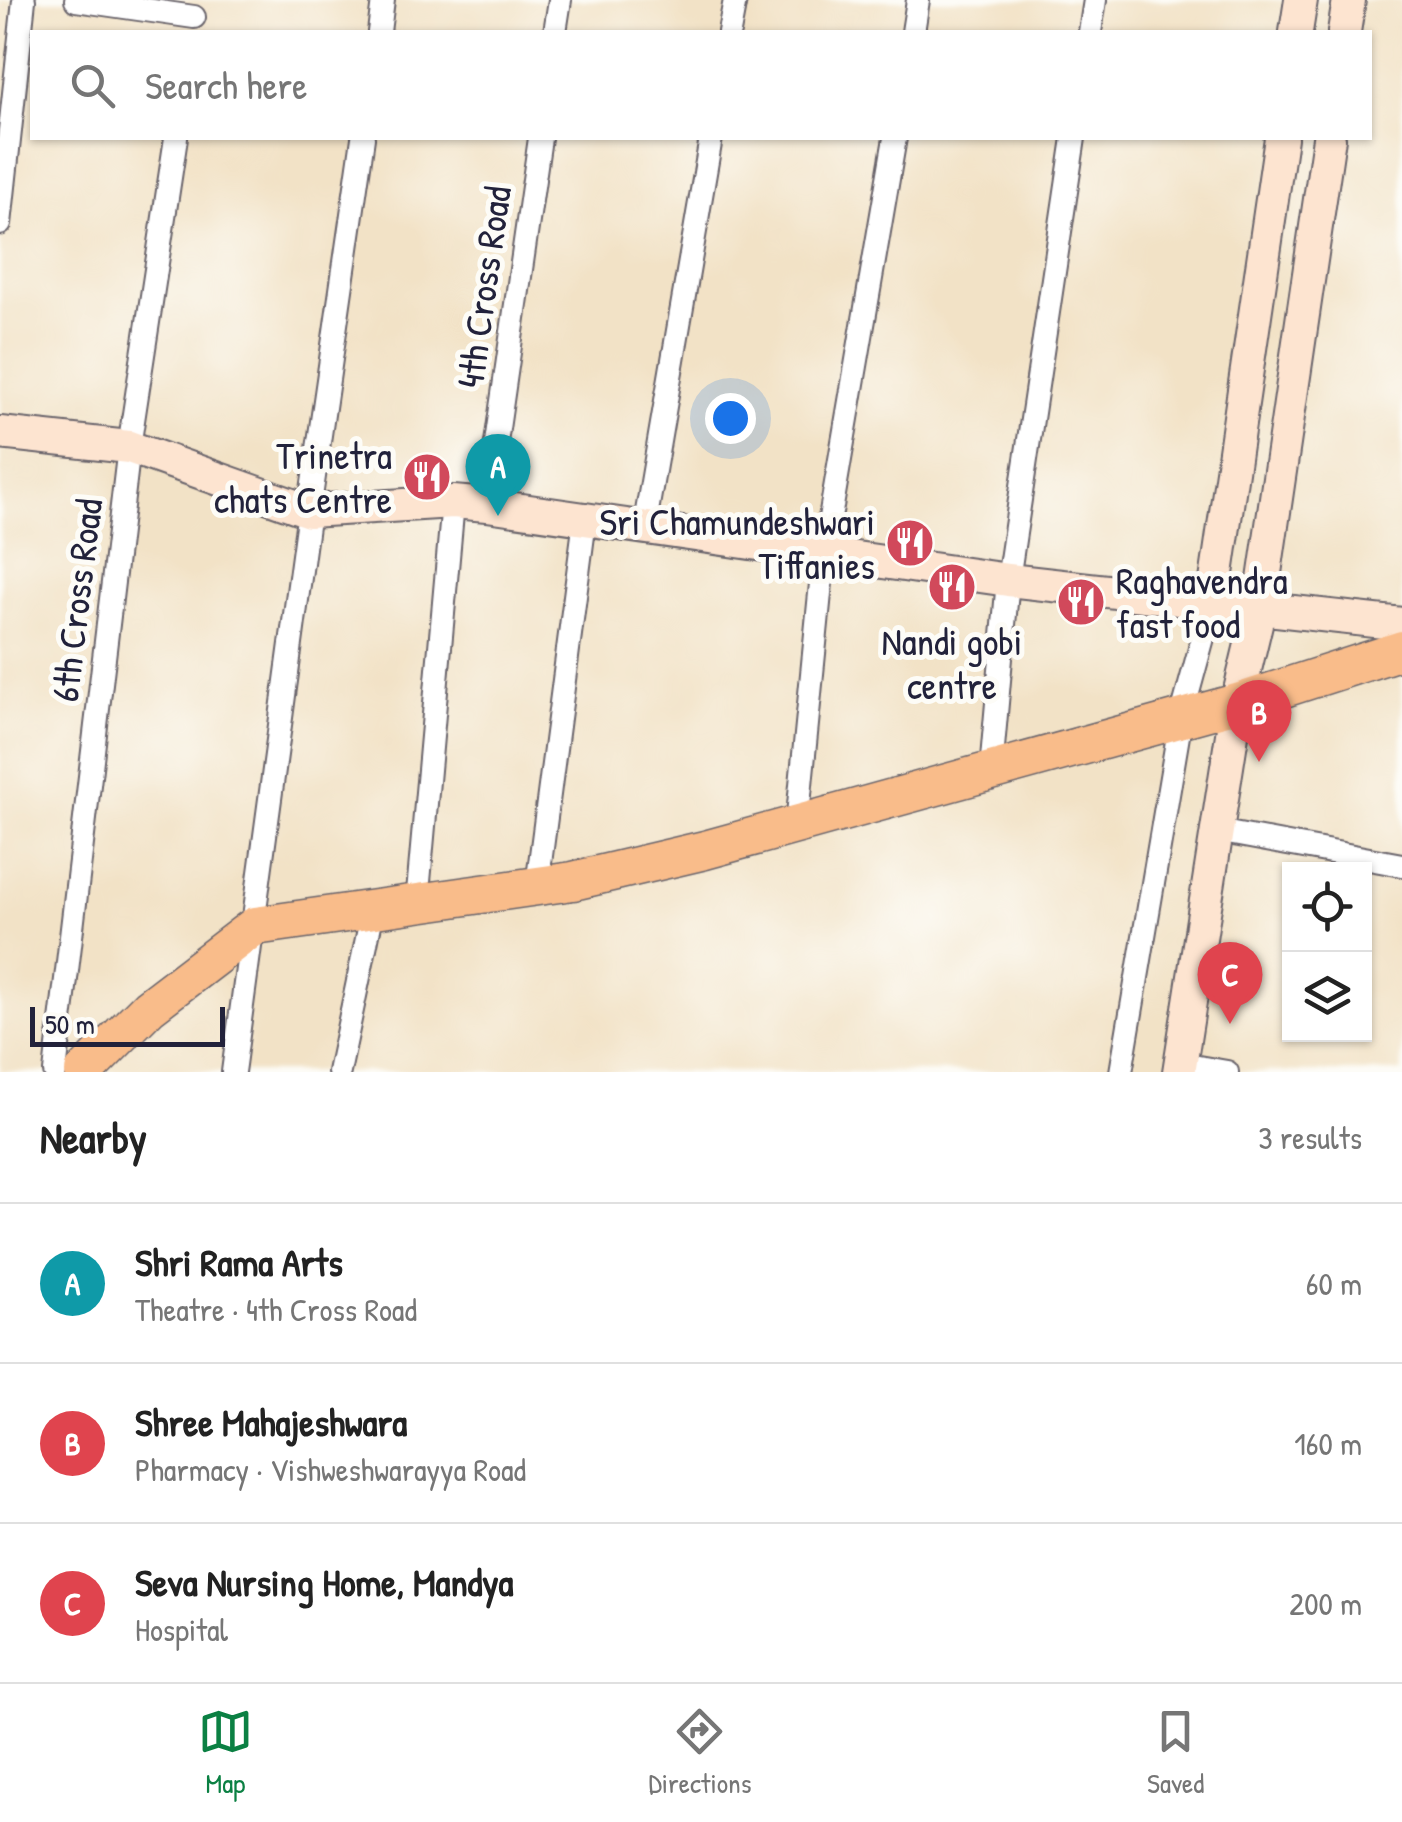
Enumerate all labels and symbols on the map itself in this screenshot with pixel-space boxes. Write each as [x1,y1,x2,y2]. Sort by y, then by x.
street label: 4th Cross Road [443,183,523,391]
your location [705,393,756,444]
place label: Trinetra chats Centre [214,429,392,525]
pin: A [466,434,530,516]
restaurant icon: Trinetra chats Centre [401,451,453,503]
street label: 6th Cross Road [38,495,114,704]
place label: Sri Chamundeshwari Tiffanies [600,495,875,591]
restaurant icon: Sri Chamundeshwari Tiffanies [884,517,936,569]
place label: Raghavendra fast food [1116,554,1288,650]
restaurant icon: Nandi gobi centre [926,561,978,613]
restaurant icon: Raghavendra fast food [1055,576,1107,628]
place label: Nandi gobi centre [882,615,1022,711]
pin: B [1226,680,1292,762]
pin: C [1198,942,1262,1024]
scale bar [30,1002,225,1046]

